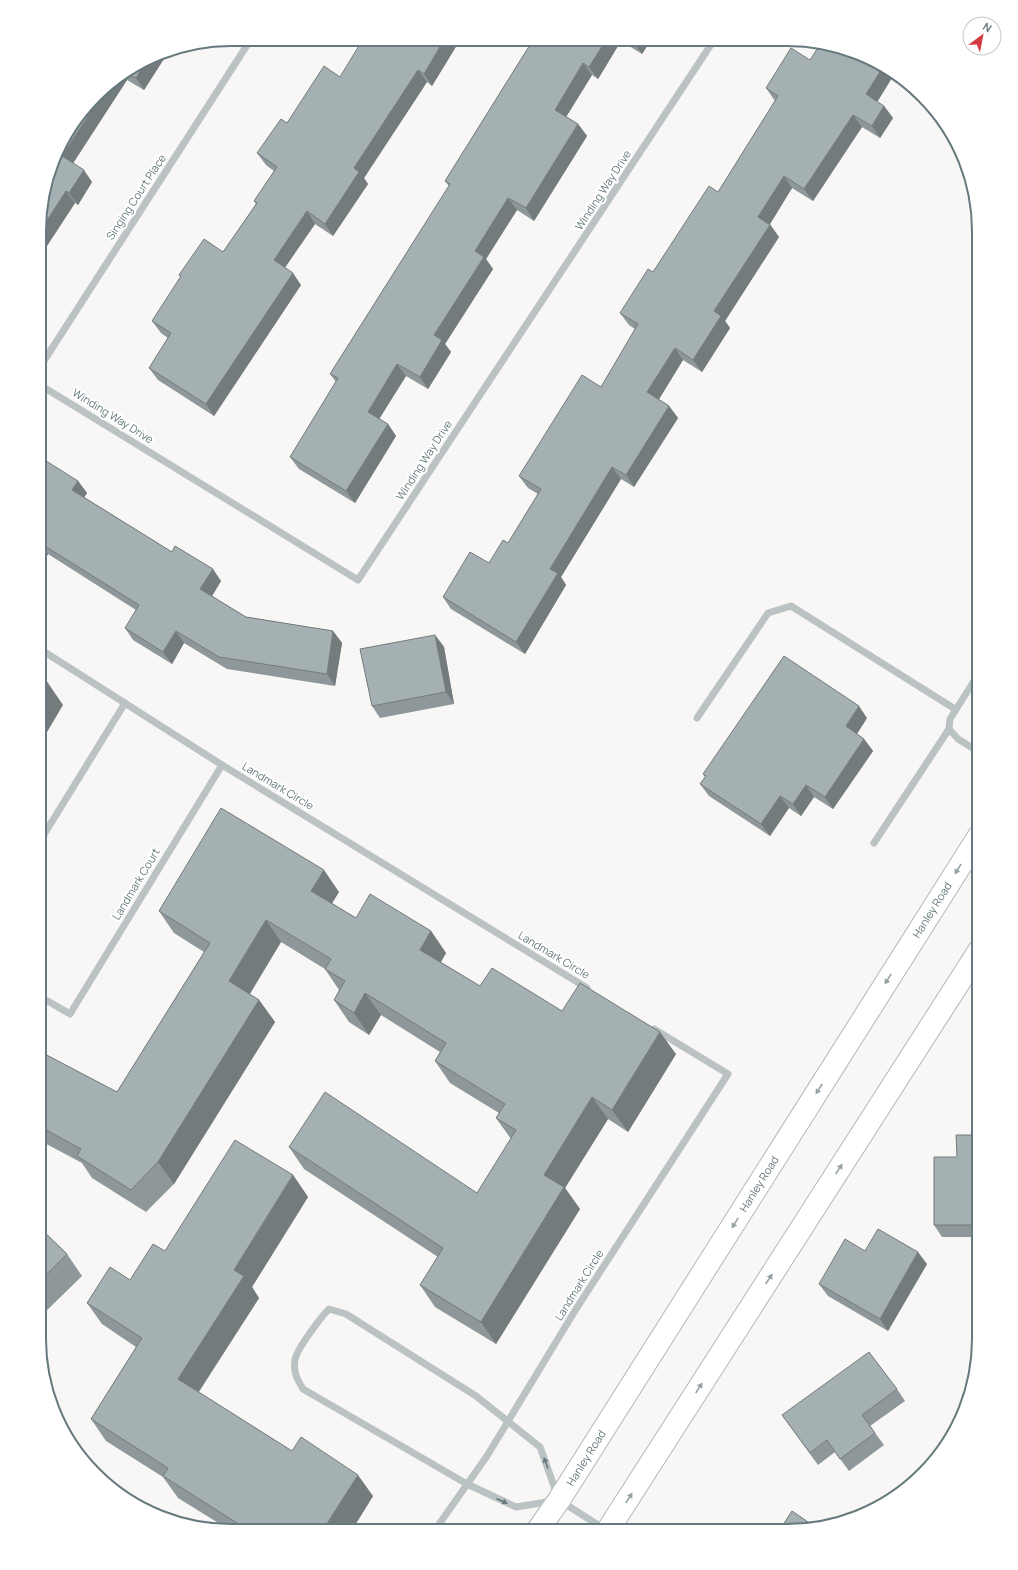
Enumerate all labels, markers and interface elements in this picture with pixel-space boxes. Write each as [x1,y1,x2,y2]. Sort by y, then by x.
north arrow [962,16,1002,56]
text: N [980,19,995,36]
street label: Winding Way Drive [571,146,634,233]
street label: Singing Court Place [102,150,169,242]
street label: Winding Way Drive [70,385,157,447]
street label: Winding Way Drive [392,416,455,503]
street label: Landmark Circle [240,758,317,813]
street label: Landmark Court [108,845,163,922]
one-way arrow [954,864,962,874]
street label: Hanley Road [908,879,955,940]
street label: Landmark Circle [516,927,593,982]
one-way arrow [885,973,892,985]
one-way arrow [815,1084,823,1094]
street label: Hanley Road [735,1153,782,1214]
one-way arrow [836,1163,843,1175]
one-way arrow [731,1217,738,1229]
street label: Landmark Circle [551,1246,607,1323]
one-way arrow [766,1273,773,1285]
one-way arrow [695,1383,703,1393]
street label: Hanley Road [562,1427,609,1488]
one-way arrow [542,1457,548,1469]
one-way arrow [625,1493,633,1503]
one-way arrow [497,1498,508,1504]

